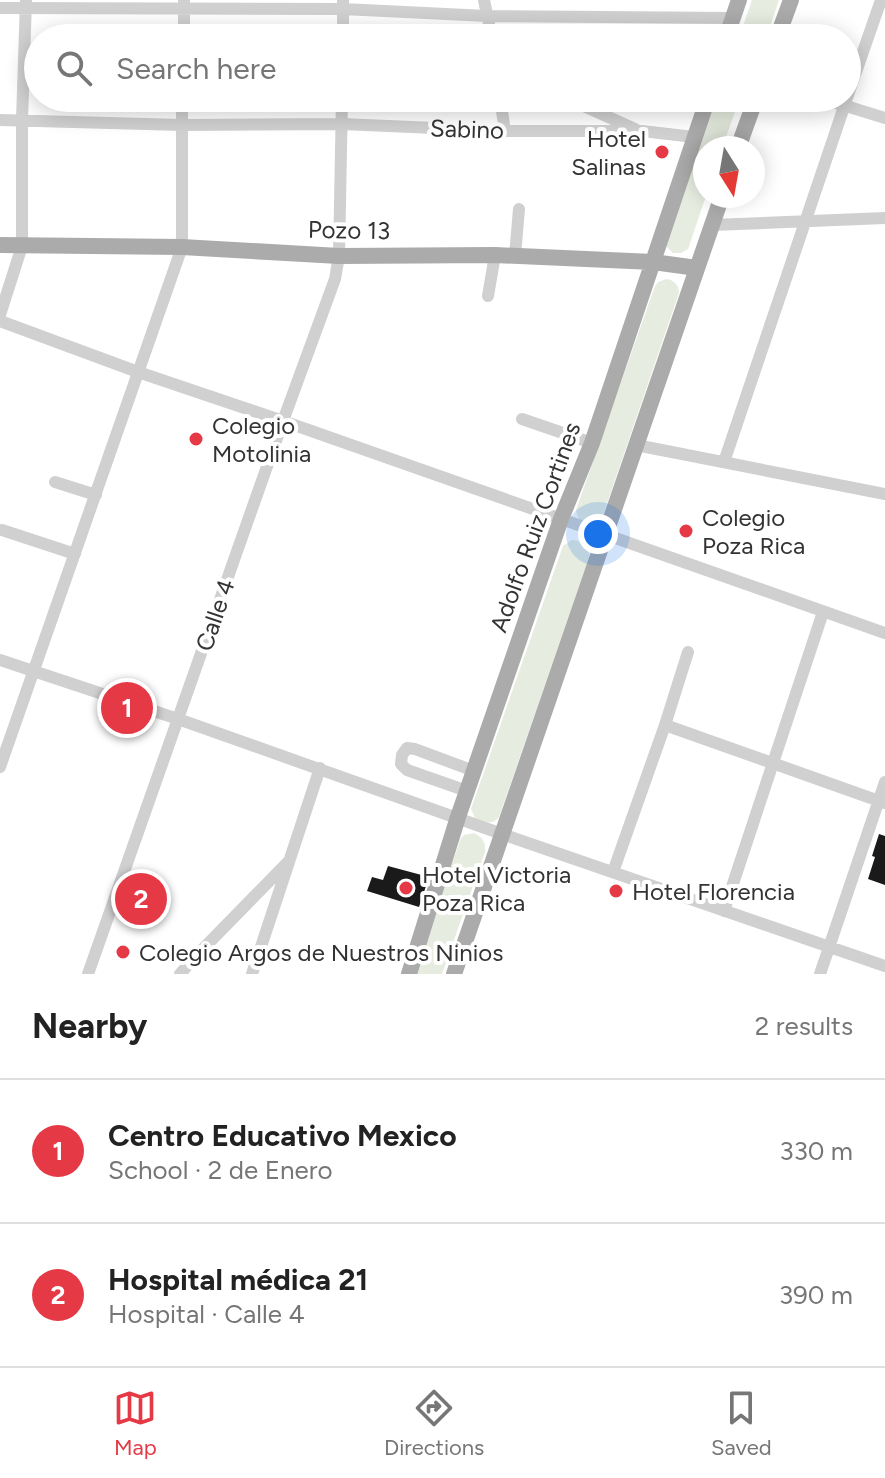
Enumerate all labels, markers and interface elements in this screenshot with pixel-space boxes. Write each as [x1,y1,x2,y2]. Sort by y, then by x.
search box [24,24,861,112]
icon: search [52,46,96,90]
text: Search here [116,50,276,87]
street label: Sabino [430,113,504,145]
place label: Hotel Salinas [571,124,646,181]
north arrow [693,136,765,208]
marker: Hotel Salinas [653,143,671,161]
street label: Pozo 13 [308,215,390,245]
place label: Colegio Motolinia [212,411,311,468]
street label: Adolfo Ruiz Cortines [484,418,586,636]
marker: Colegio Motolinia [187,430,205,448]
place label: Colegio Poza Rica [702,503,805,560]
your location [578,514,618,554]
marker: Colegio Poza Rica [677,522,695,540]
street label: Calle 4 [189,575,241,655]
pin: 1 [101,678,153,738]
place label: Hotel Victoria Poza Rica [422,860,571,917]
pin: 2 [115,869,167,929]
place label: Hotel Florencia [632,877,795,906]
marker: Hotel Victoria Poza Rica [397,879,415,897]
marker: Hotel Florencia [607,882,625,900]
place label: Colegio Argos de Nuestros Ninios [139,938,503,967]
marker: Colegio Argos de Nuestros Ninios [114,943,132,961]
text: Nearby [32,1006,147,1047]
text: 2 results [755,1010,853,1042]
text: Centro Educativo Mexico [108,1117,457,1154]
text: 1 [53,1135,63,1167]
text: 330 m [779,1135,853,1167]
text: School · 2 de Enero [108,1154,333,1186]
text: Hospital médica 21 [108,1261,368,1298]
text: 2 [50,1279,66,1311]
text: 390 m [779,1279,853,1311]
text: Hospital · Calle 4 [108,1298,305,1330]
tab: Map [113,1386,157,1461]
tab: Directions [384,1386,484,1461]
tab: Saved [711,1386,772,1461]

